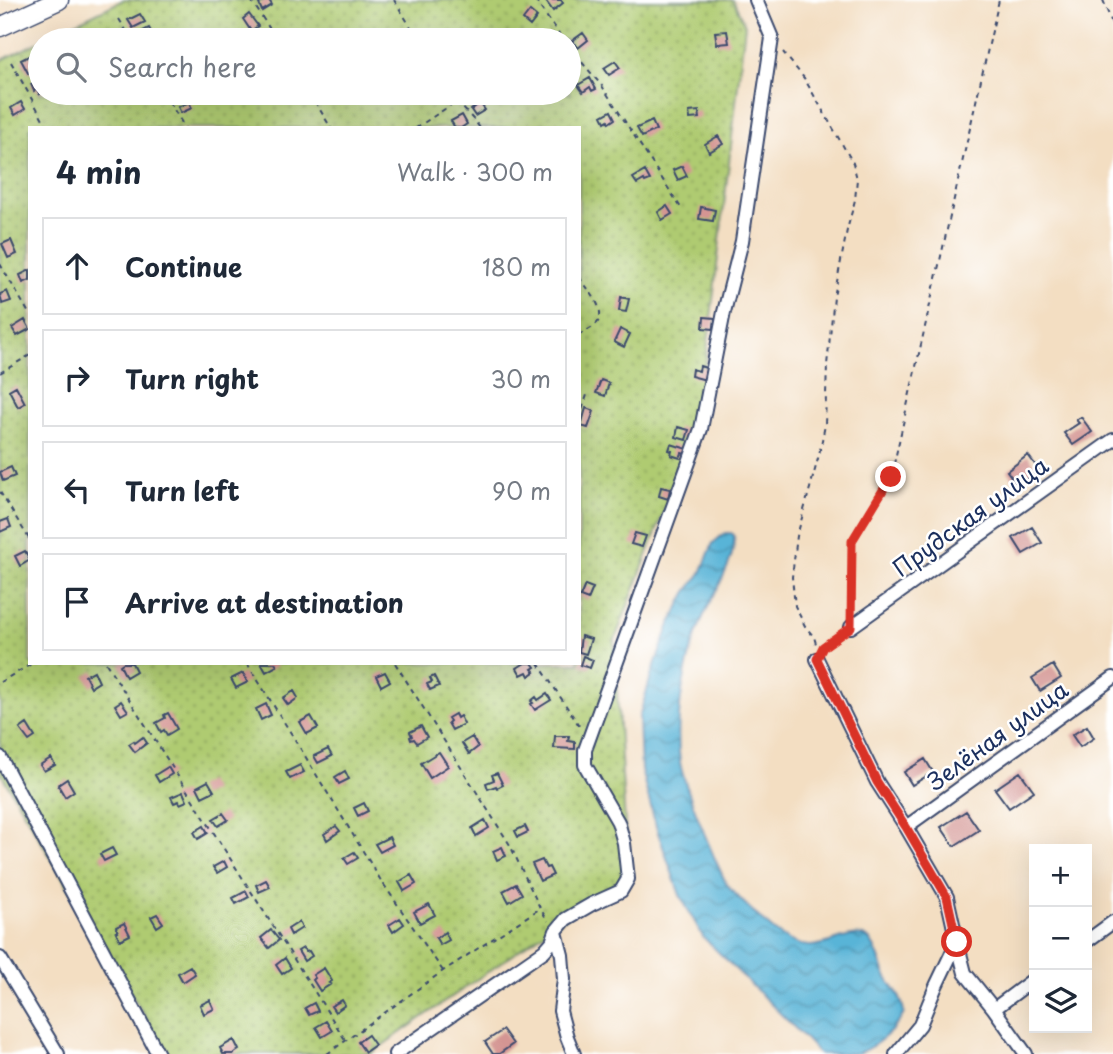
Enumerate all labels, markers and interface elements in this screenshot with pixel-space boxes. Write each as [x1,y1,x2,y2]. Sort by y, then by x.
search box [28,28,581,105]
text: Search here [108,47,257,86]
icon: search [52,48,90,86]
text: 4 min [56,149,142,194]
text: Walk · 300 m [397,154,553,189]
icon: ahead [58,247,96,285]
text: Continue [125,247,242,286]
text: 180 m [482,249,551,284]
icon: right [58,359,96,397]
text: Turn right [125,359,259,398]
text: 30 m [490,361,551,396]
street label: Прудская улица [885,447,1055,584]
route end [875,461,906,492]
icon: left [58,471,96,509]
text: Turn left [125,471,240,510]
text: 90 m [492,473,551,508]
icon: arrive [58,583,96,621]
text: Arrive at destination [125,583,404,622]
street label: Зелёная улица [919,671,1075,798]
map controls [1029,844,1092,1033]
button: + [1029,844,1092,907]
button: − [1029,907,1092,970]
route start [941,926,972,957]
button: layers [1029,970,1092,1033]

